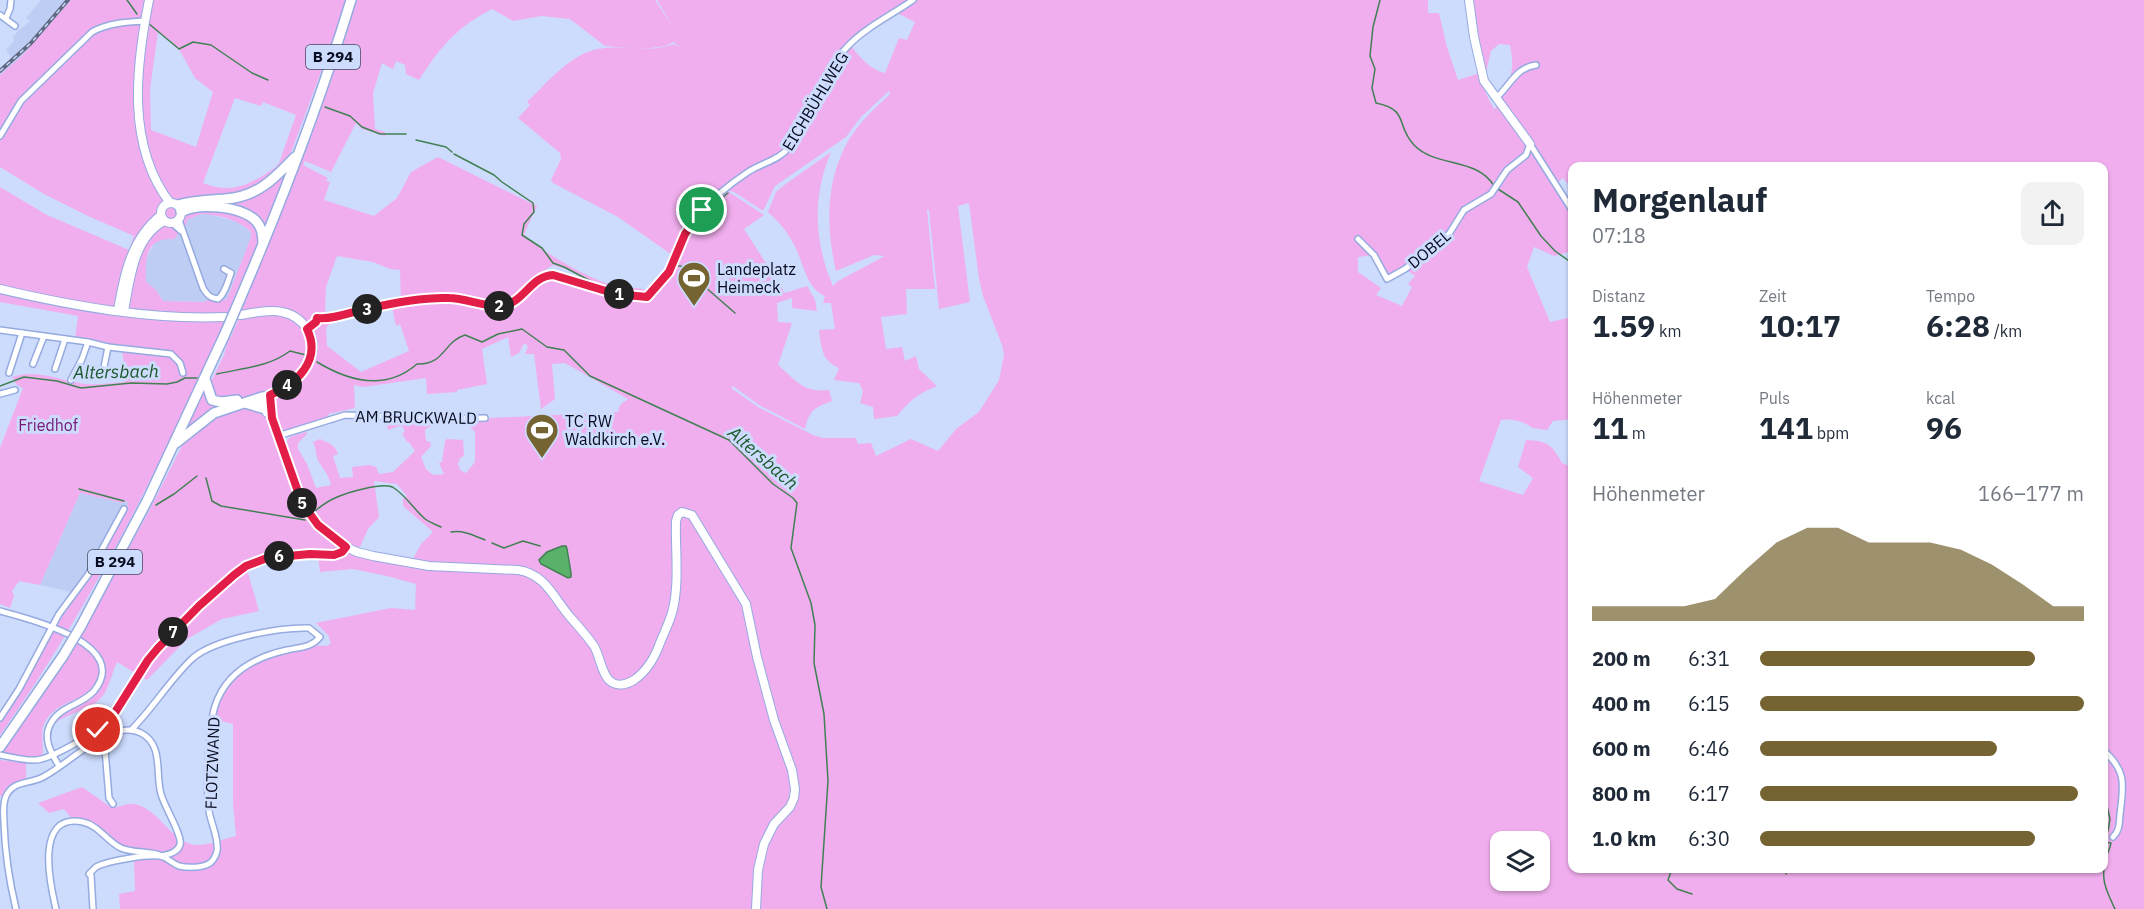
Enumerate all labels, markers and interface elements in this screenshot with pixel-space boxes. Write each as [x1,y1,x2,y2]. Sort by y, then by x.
road number: B 294 [306,45,360,69]
street label: EICHBÜHLWEG [778,48,852,154]
text: Morgenlauf [1592,178,1767,221]
button: share [2021,182,2084,245]
pin [676,184,727,235]
icon: arrive [685,193,718,226]
text: 07:18 [1592,222,1646,249]
street label: DOBEL [1403,225,1455,273]
place label: Landeplatz Heimeck [717,259,796,297]
sports icon: Landeplatz Heimeck [676,260,712,307]
pin: 1 [604,279,634,309]
text: 1 [614,284,624,304]
text: Distanz [1592,286,1645,306]
text: Zeit [1759,286,1787,306]
text: Tempo [1926,286,1975,306]
pin: 2 [484,291,514,321]
pin: 3 [352,294,382,324]
text: 2 [494,296,504,316]
text: 3 [362,299,372,319]
text: 1.59 [1592,306,1655,345]
text: 10:17 [1759,306,1841,345]
text: 6:28 [1926,306,1990,345]
text: km [1655,321,1682,341]
text: /km [1990,321,2022,341]
water label: Altersbach [72,359,159,384]
pin: 4 [272,370,302,400]
text: 4 [282,375,292,395]
text: Höhenmeter [1592,388,1682,408]
text: Puls [1759,388,1790,408]
text: kcal [1926,388,1955,408]
street label: AM BRUCKWALD [355,406,477,428]
text: 11 [1592,408,1628,447]
text: 141 [1759,408,1813,447]
text: 96 [1926,408,1962,447]
place label: TC RW Waldkirch e.V. [565,411,665,449]
sports icon: TC RW Waldkirch e.V. [524,412,560,459]
park label: Friedhof [18,415,78,435]
water label: Altersbach [723,420,803,494]
text: m [1628,423,1646,443]
text: bpm [1813,423,1849,443]
text: Höhenmeter [1592,480,1705,507]
text: 166–177 m [1978,480,2084,507]
pin: 5 [287,488,317,518]
text: 5 [297,493,307,513]
pin: 6 [264,541,294,571]
text: 6 [274,546,284,566]
road number: B 294 [88,550,142,574]
pin: 7 [158,617,188,647]
text: 7 [168,622,178,642]
text: 200 m [1592,645,1651,672]
text: 6:31 [1688,645,1730,672]
text: 400 m [1592,690,1651,717]
text: 6:15 [1688,690,1730,717]
pin [72,704,123,755]
icon: check [81,713,114,746]
street label: FLOTZWAND [200,716,224,810]
text: 600 m [1592,735,1651,762]
text: 6:46 [1688,735,1730,762]
text: 800 m [1592,780,1651,807]
text: 6:17 [1688,780,1730,807]
text: 1.0 km [1592,825,1656,852]
text: 6:30 [1688,825,1730,852]
map controls [1490,831,1550,891]
button: layers [1490,831,1550,891]

